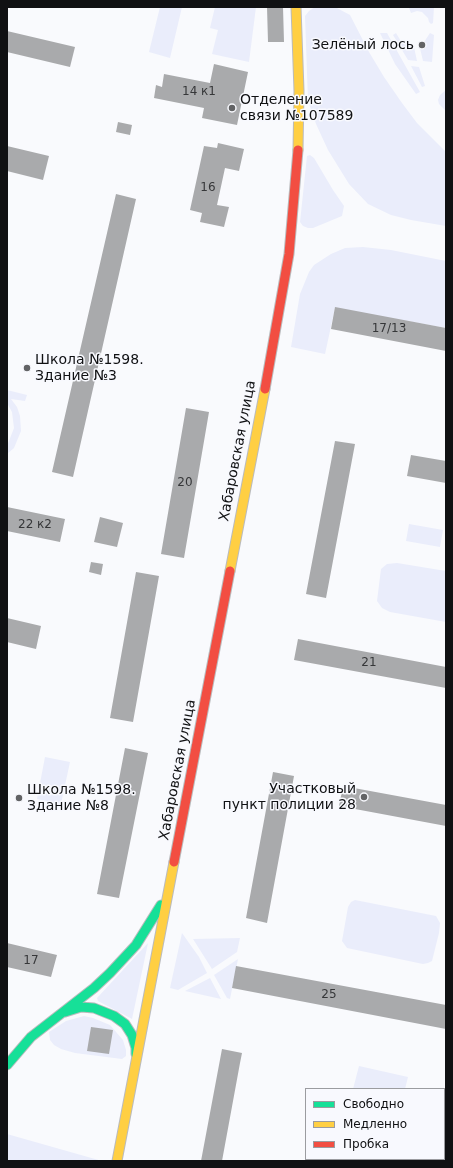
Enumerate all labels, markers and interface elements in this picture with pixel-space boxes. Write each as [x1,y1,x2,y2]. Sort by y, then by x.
place label: Зелёный лось [312,37,414,53]
marker: Зелёный лось [417,40,427,50]
house number: 14 к1 [182,85,216,99]
place label: Отделение связи №107589 [240,92,353,124]
marker: Отделение связи №107589 [227,103,237,113]
house number: 16 [200,181,216,195]
house number: 17/13 [372,322,406,336]
place label: Школа №1598. Здание №3 [35,352,144,384]
marker: Школа №1598. Здание №3 [22,363,32,373]
street label: Хабаровская улица [216,379,260,523]
house number: 20 [177,476,193,490]
house number: 22 к2 [18,518,52,532]
house number: 21 [361,656,377,670]
street label: Хабаровская улица [156,698,200,842]
place label: Участковый пункт полиции 28 [223,781,356,814]
place label: Школа №1598. Здание №8 [27,782,136,814]
marker: Участковый пункт полиции 28 [359,792,369,802]
marker: Школа №1598. Здание №8 [14,793,24,803]
house number: 17 [23,954,39,968]
house number: 25 [321,988,337,1002]
legend [305,1088,445,1160]
text: Свободно [343,1097,404,1111]
text: Медленно [343,1117,407,1131]
text: Пробка [343,1137,389,1151]

